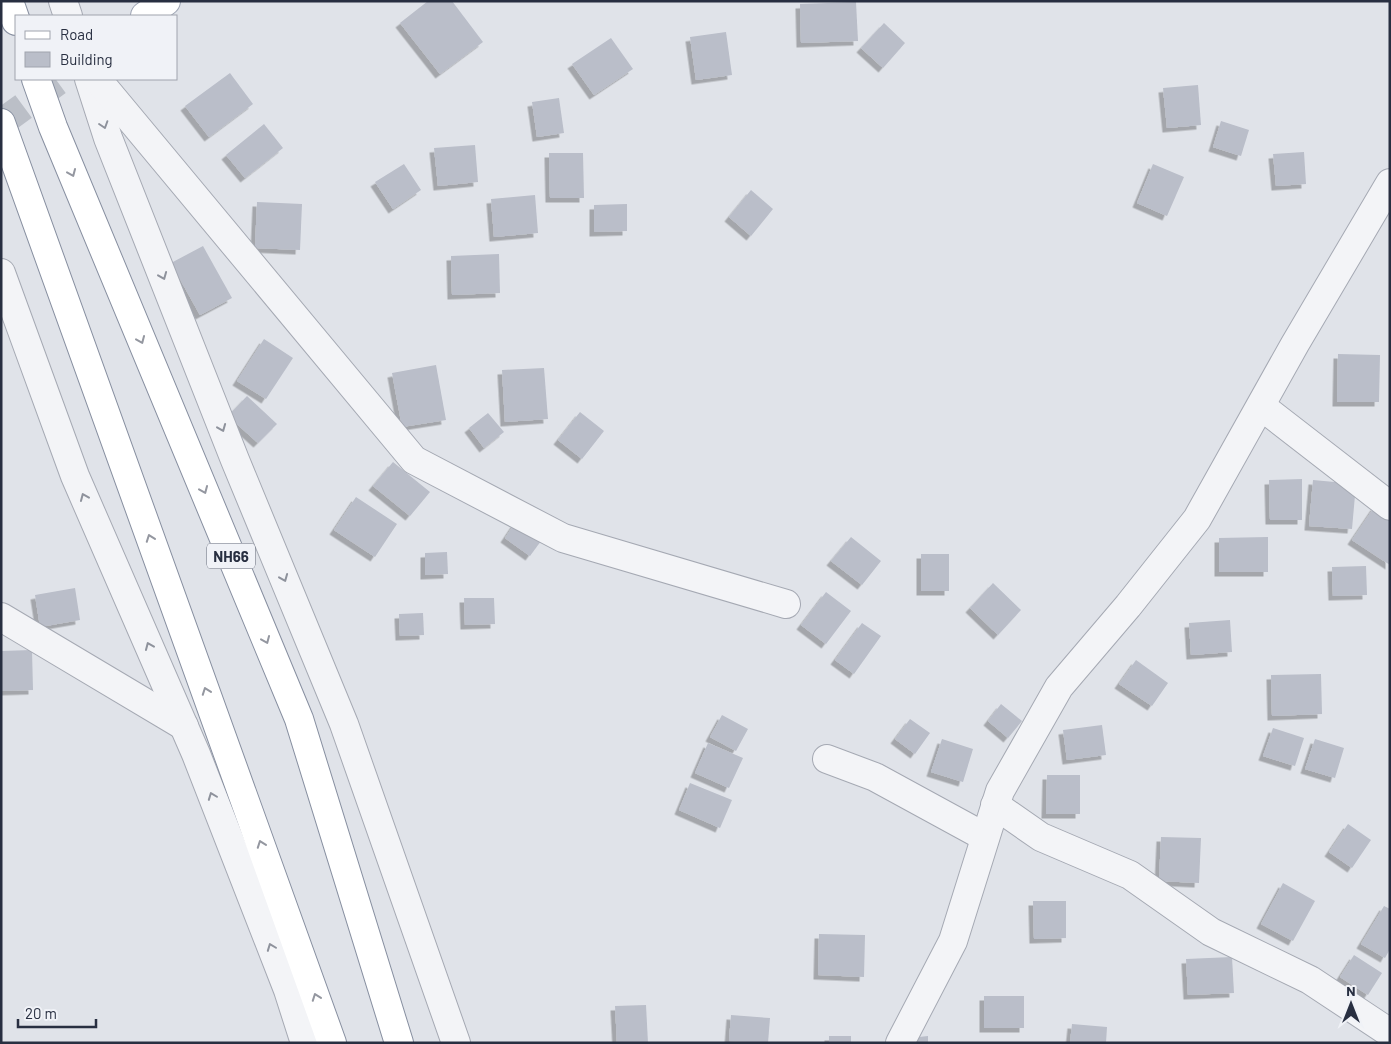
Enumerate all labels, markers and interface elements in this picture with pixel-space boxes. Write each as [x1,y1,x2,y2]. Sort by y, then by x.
legend [15,15,178,80]
text: Road [60,25,93,43]
text: Building [60,50,113,68]
one-way arrow [98,120,108,129]
one-way arrow [66,168,77,177]
one-way arrow [157,272,167,280]
one-way arrow [135,335,146,344]
one-way arrow [216,423,227,432]
one-way arrow [197,485,208,494]
one-way arrow [80,493,91,502]
one-way arrow [146,535,156,543]
road number: NH66 [207,544,255,568]
one-way arrow [278,573,288,582]
one-way arrow [259,635,270,644]
one-way arrow [145,642,156,651]
one-way arrow [201,687,211,696]
one-way arrow [208,792,218,801]
one-way arrow [257,840,267,849]
one-way arrow [267,943,278,952]
north arrow [1326,979,1376,1029]
text: N [1346,982,1356,999]
one-way arrow [312,993,322,1002]
scale bar [18,996,95,1028]
text: 20 m [25,1004,57,1022]

